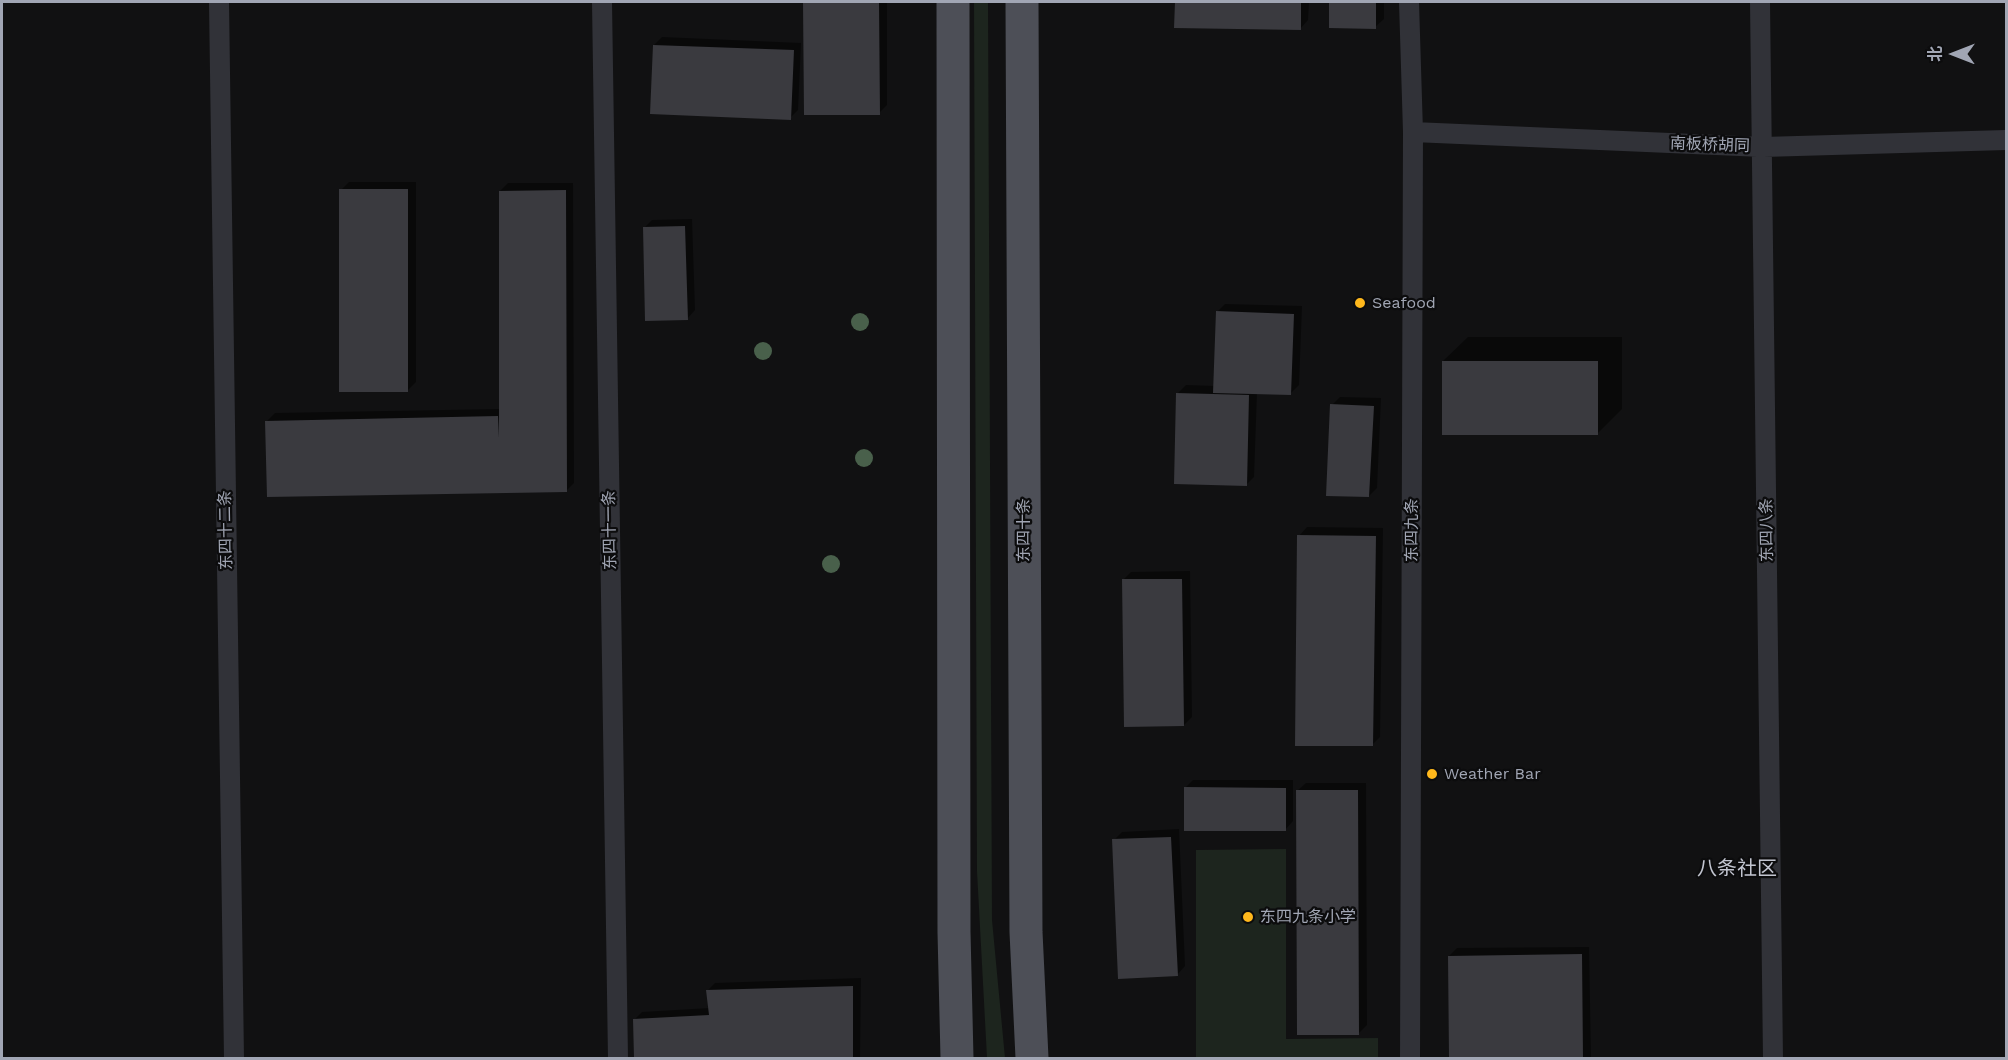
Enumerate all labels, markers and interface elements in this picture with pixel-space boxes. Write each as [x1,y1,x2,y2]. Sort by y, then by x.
north arrow [1924,24,1984,84]
text: 北 [1926,46,1945,62]
street label: 南板桥胡同 [1670,134,1750,156]
place label: Seafood [1372,293,1436,313]
marker: Seafood [1353,296,1367,310]
street label: 东四十二条 [216,490,236,570]
street label: 东四十一条 [600,490,620,570]
street label: 东四十条 [1014,498,1034,562]
street label: 东四九条 [1402,498,1422,562]
street label: 东四八条 [1757,498,1777,562]
place label: Weather Bar [1444,764,1541,784]
marker: Weather Bar [1425,767,1439,781]
district label: 八条社区 [1697,857,1777,881]
place label: 东四九条小学 [1260,907,1356,927]
marker: 东四九条小学 [1241,910,1255,924]

